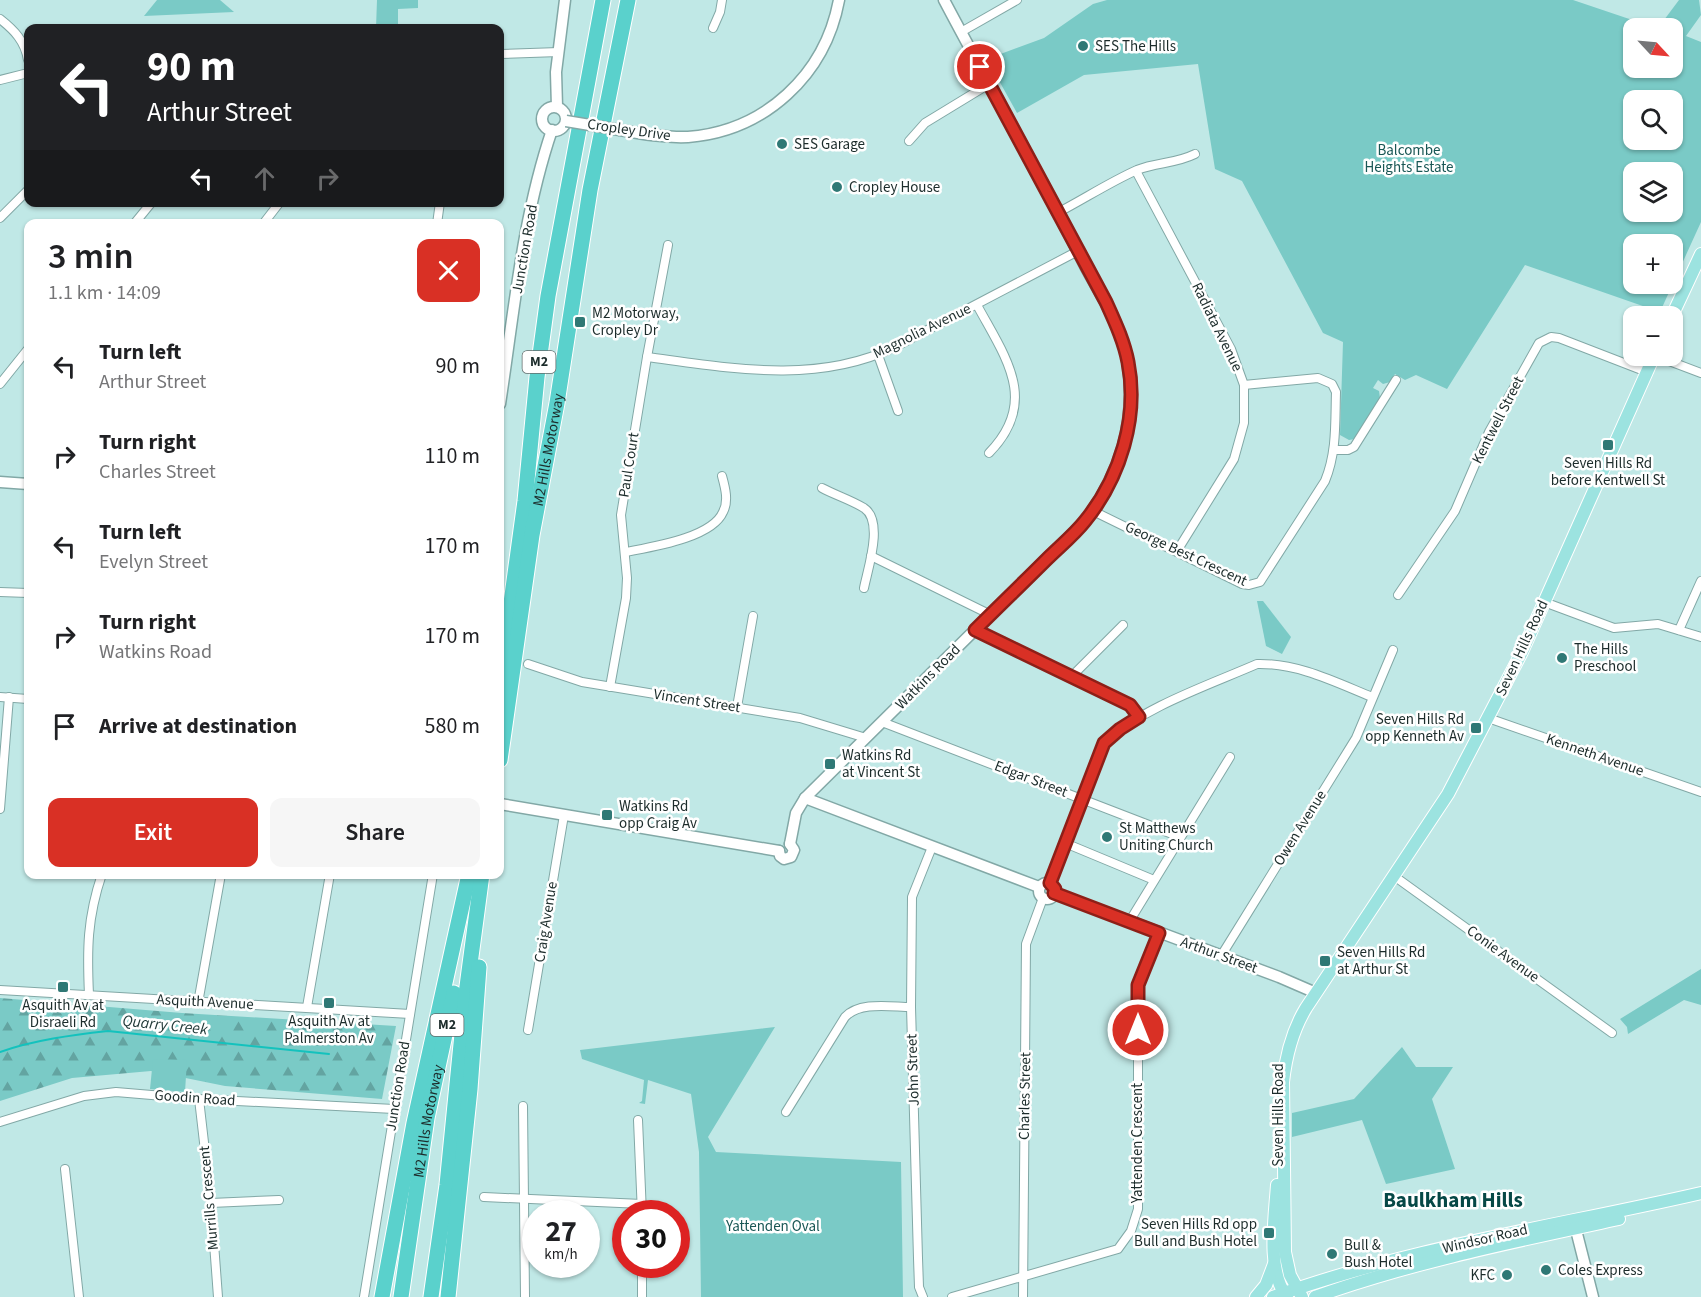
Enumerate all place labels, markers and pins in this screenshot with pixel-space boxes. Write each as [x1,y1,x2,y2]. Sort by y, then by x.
place label: SES The Hills [1095,36,1176,57]
marker: SES The Hills [1076,39,1090,53]
pin [954,41,1005,92]
place label: SES Garage [794,134,865,155]
marker: SES Garage [775,137,789,151]
place label: Cropley House [849,177,940,198]
marker: Cropley House [830,180,844,194]
place label: M2 Motorway, Cropley Dr [592,303,679,341]
marker: M2 Motorway, Cropley Dr [573,315,587,329]
marker: Seven Hills Rd before Kentwell St [1601,438,1615,452]
place label: Seven Hills Rd before Kentwell St [1551,453,1665,491]
place label: The Hills Preschool [1574,639,1637,677]
marker: The Hills Preschool [1555,651,1569,665]
place label: Seven Hills Rd opp Kenneth Av [1365,709,1464,747]
marker: Seven Hills Rd opp Kenneth Av [1469,721,1483,735]
place label: Watkins Rd at Vincent St [842,745,920,783]
marker: Watkins Rd at Vincent St [823,757,837,771]
place label: Watkins Rd opp Craig Av [619,796,697,834]
marker: Watkins Rd opp Craig Av [600,808,614,822]
place label: St Matthews Uniting Church [1119,818,1213,856]
marker: St Matthews Uniting Church [1100,830,1114,844]
place label: Seven Hills Rd at Arthur St [1337,942,1425,980]
marker: Seven Hills Rd at Arthur St [1318,954,1332,968]
marker: Asquith Av at Disraeli Rd [56,980,70,994]
place label: Asquith Av at Disraeli Rd [22,995,104,1033]
marker: Asquith Av at Palmerston Av [322,996,336,1010]
place label: Asquith Av at Palmerston Av [284,1011,374,1049]
place label: Seven Hills Rd opp Bull and Bush Hotel [1134,1214,1257,1252]
marker: Seven Hills Rd opp Bull and Bush Hotel [1262,1226,1276,1240]
place label: Bull & Bush Hotel [1344,1235,1412,1273]
marker: Bull & Bush Hotel [1325,1247,1339,1261]
place label: Coles Express [1558,1260,1643,1281]
marker: Coles Express [1539,1263,1553,1277]
place label: KFC [1470,1265,1495,1286]
marker: KFC [1500,1268,1514,1282]

